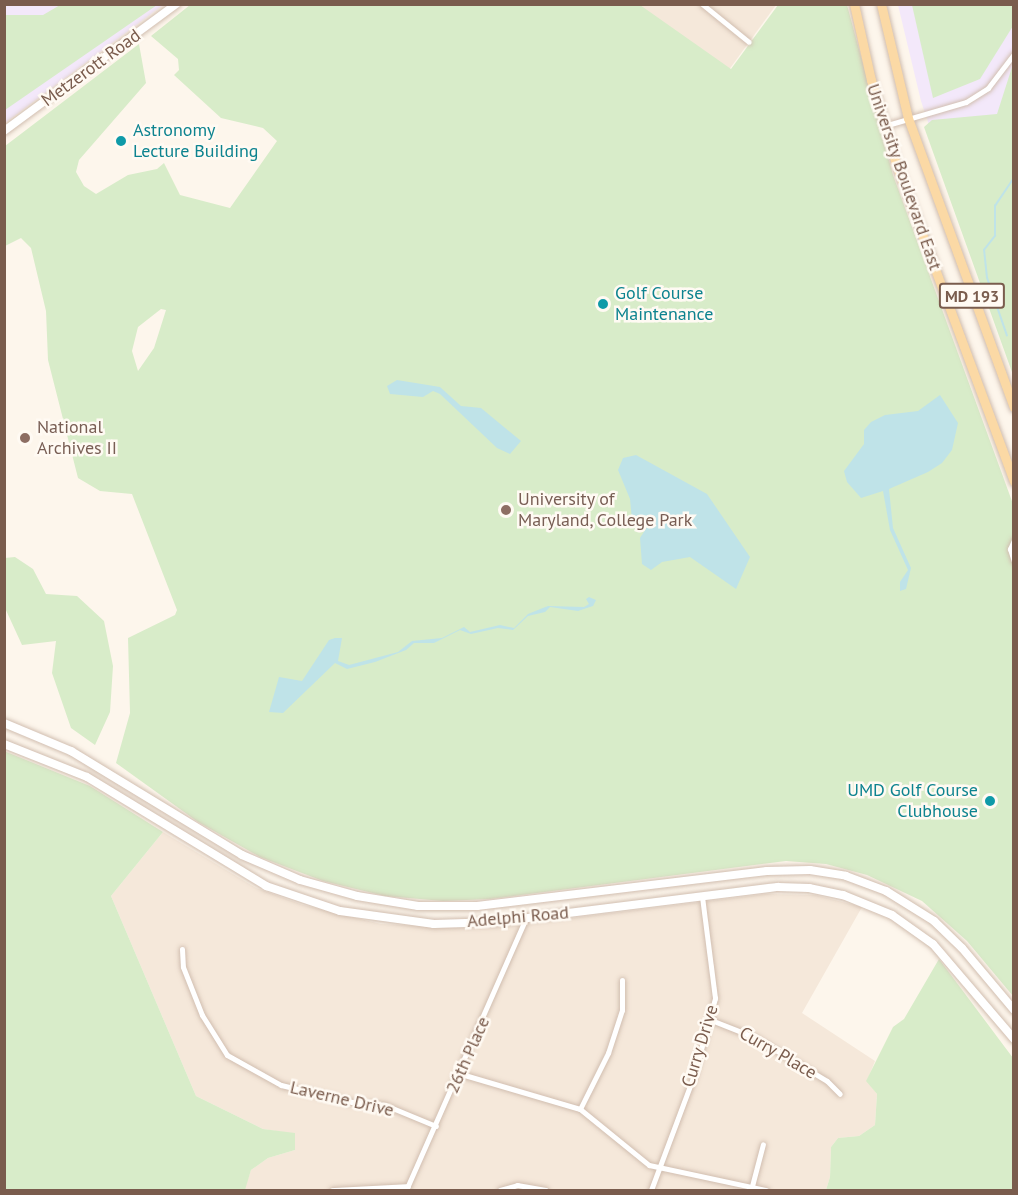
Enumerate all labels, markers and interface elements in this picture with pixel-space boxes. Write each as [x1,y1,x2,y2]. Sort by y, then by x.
street label: Metzerott Road [37,25,145,111]
street label: University Boulevard East [862,81,946,273]
place label: Astronomy Lecture Building [133,120,258,162]
marker: Astronomy Lecture Building [114,134,128,148]
place label: Golf Course Maintenance [615,283,713,326]
road number: MD 193 [938,283,1006,309]
marker: Golf Course Maintenance [596,297,610,311]
place label: National Archives II [37,417,117,460]
marker: National Archives II [18,431,32,445]
place label: University of Maryland, College Park [518,489,694,532]
marker: University of Maryland, College Park [499,503,513,517]
place label: UMD Golf Course Clubhouse [847,780,978,822]
marker: UMD Golf Course Clubhouse [983,794,997,808]
street label: Adelphi Road [466,902,570,932]
street label: Curry Drive [677,1002,723,1090]
street label: 26th Place [442,1013,494,1097]
street label: Curry Place [735,1022,821,1084]
street label: Laverne Drive [288,1077,396,1121]

